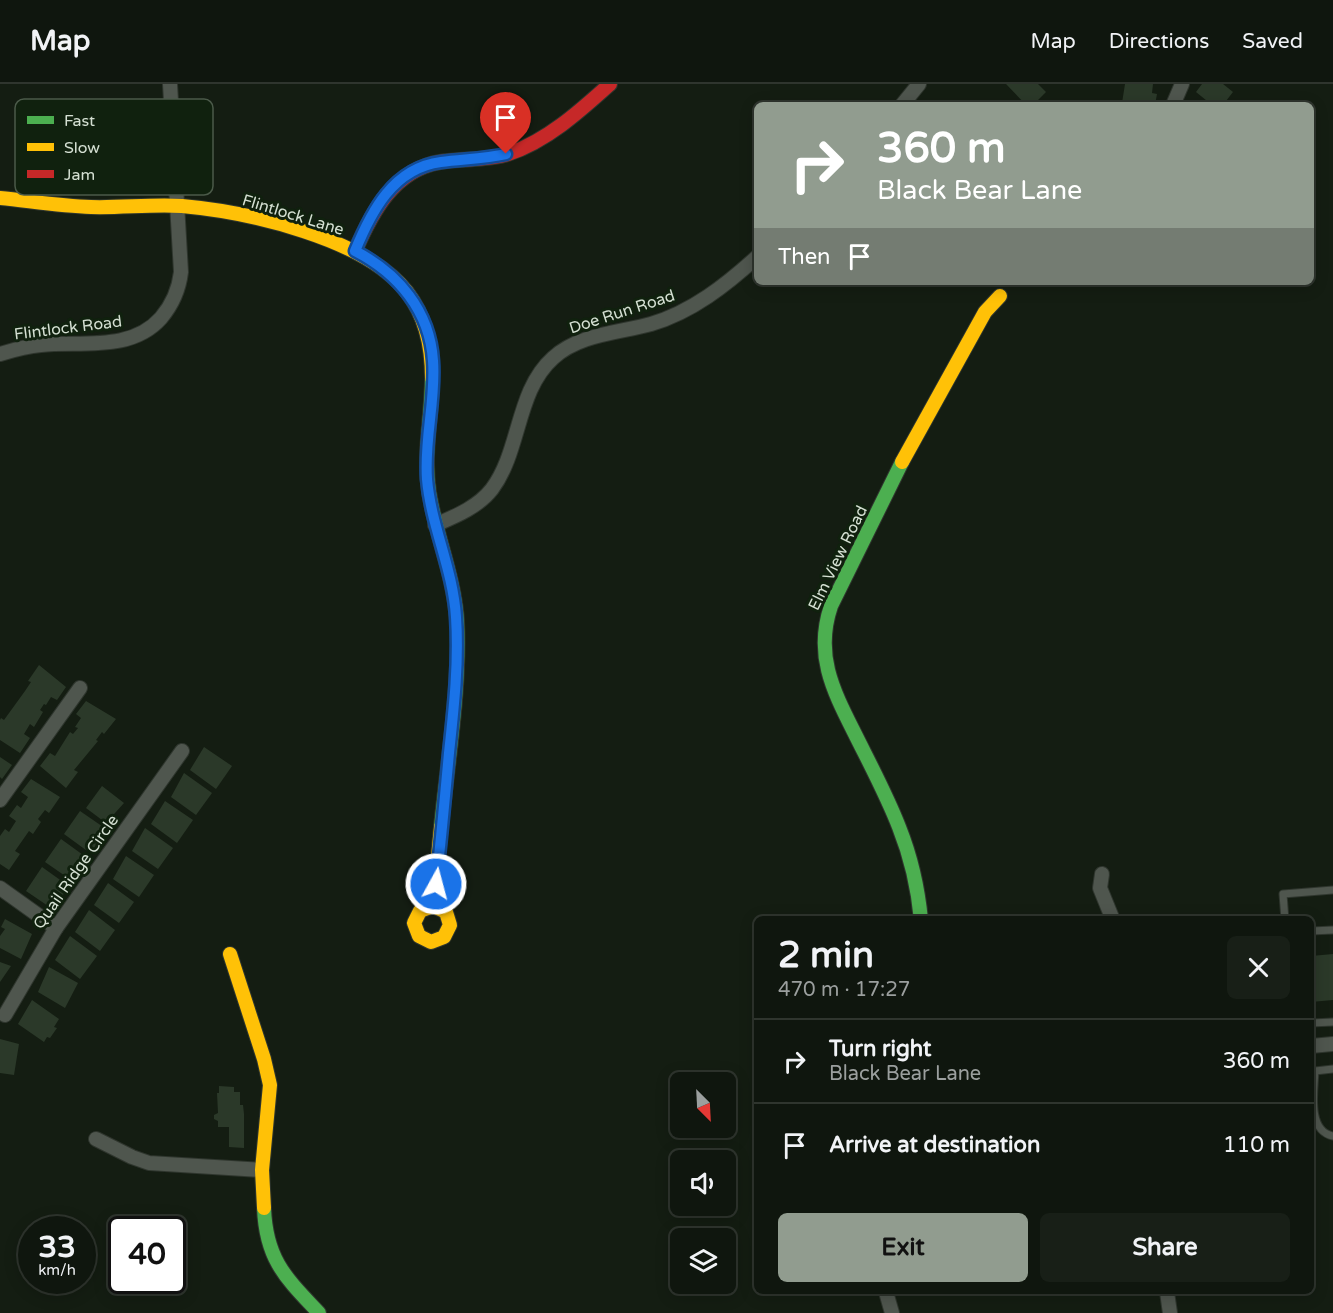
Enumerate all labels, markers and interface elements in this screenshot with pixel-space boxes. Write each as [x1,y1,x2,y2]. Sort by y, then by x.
text: Map [30,24,90,58]
text: Map [1030,29,1076,54]
text: Directions [1109,29,1209,54]
text: Saved [1242,29,1303,54]
pin [480,92,531,154]
legend [15,99,213,195]
icon: arrive [489,101,522,134]
text: Fast [64,111,95,131]
text: 360 m [877,123,1006,174]
icon: right [778,126,856,204]
text: Slow [64,138,100,158]
text: Jam [64,165,95,185]
text: Black Bear Lane [877,174,1082,207]
street label: Flintlock Lane [240,190,346,240]
icon: arrive [843,240,876,273]
text: Then [778,244,831,270]
street label: Doe Run Road [567,286,677,338]
street label: Flintlock Road [13,311,123,345]
street label: Elm View Road [804,502,872,614]
street label: Quail Ridge Circle [29,811,123,933]
position arrow [404,852,468,916]
text: 2 min [778,934,874,977]
button: close [1227,936,1290,999]
text: 470 m · 17:27 [778,978,910,1002]
text: Turn right [829,1036,931,1062]
icon: right [778,1045,811,1078]
text: 360 m [1223,1048,1290,1074]
text: Black Bear Lane [829,1062,981,1086]
north arrow [670,1072,736,1138]
map controls [670,1072,736,1294]
icon: arrive [778,1129,811,1162]
text: Arrive at destination [829,1132,1040,1158]
text: 110 m [1223,1132,1290,1158]
button: sound [670,1150,736,1216]
button: Exit [778,1213,1028,1282]
button: Share [1040,1213,1290,1282]
speed limit sign: 40 [108,1216,186,1294]
button: layers [670,1228,736,1294]
text: 33 [38,1229,76,1266]
text: km/h [38,1261,76,1279]

